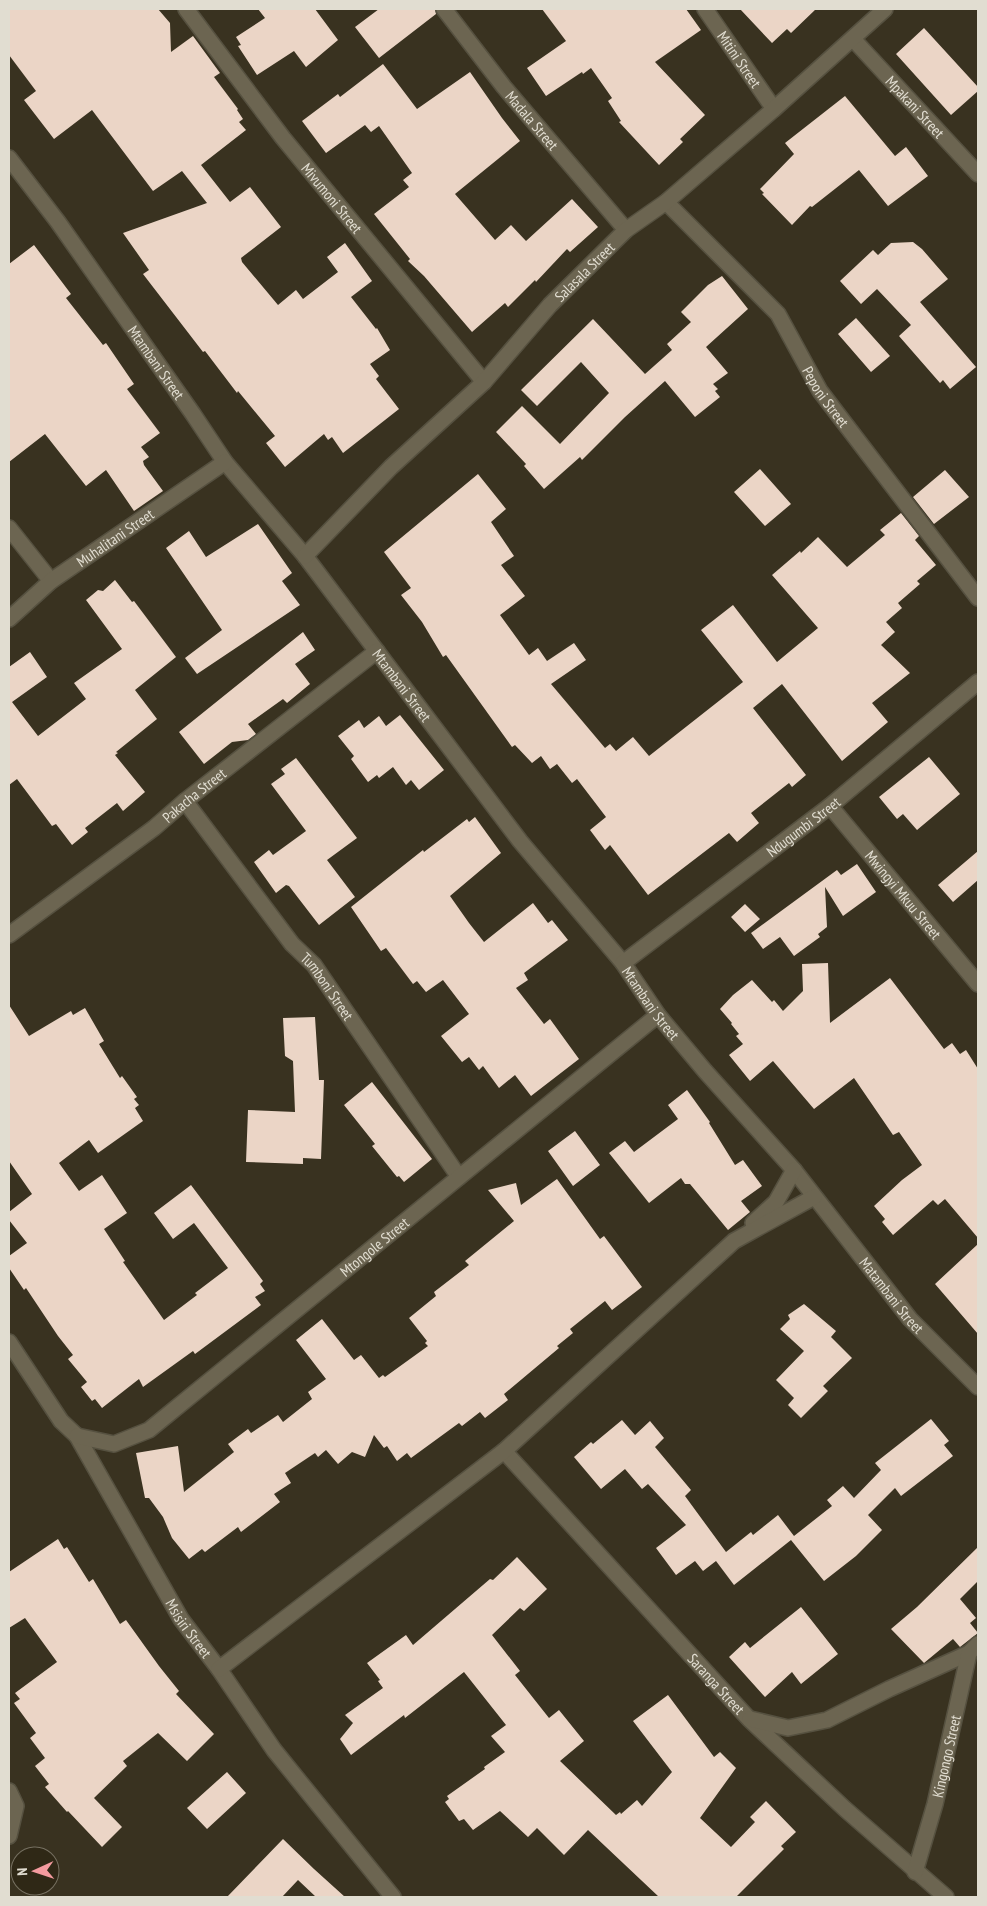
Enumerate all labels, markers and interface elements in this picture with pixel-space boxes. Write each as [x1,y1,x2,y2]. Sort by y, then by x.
street label: Mitini Street [714,27,766,91]
street label: Mpakani Street [882,71,949,142]
street label: Madala Street [502,87,563,154]
street label: Mivumoni Street [298,159,367,237]
street label: Salasala Street [550,238,618,305]
street label: Mtambani Street [124,321,189,403]
street label: Peponi Street [799,363,853,431]
street label: Muhalitani Street [72,504,157,571]
street label: Mtambani Street [369,645,436,725]
street label: Pakacha Street [158,763,229,826]
street label: Ndugumbi Street [762,792,844,861]
street label: Mwingyi Mkuu Street [861,846,946,943]
street label: Tumboni Street [297,948,358,1024]
street label: Mtambani Street [618,963,684,1044]
street label: Mtongole Street [336,1213,413,1280]
street label: Matambani Street [856,1253,928,1337]
street label: Msisiri Street [162,1595,216,1661]
street label: Saranga Street [684,1649,749,1718]
street label: Kingongo Street [927,1713,964,1799]
north arrow [10,1846,60,1896]
text: N [13,1867,31,1876]

